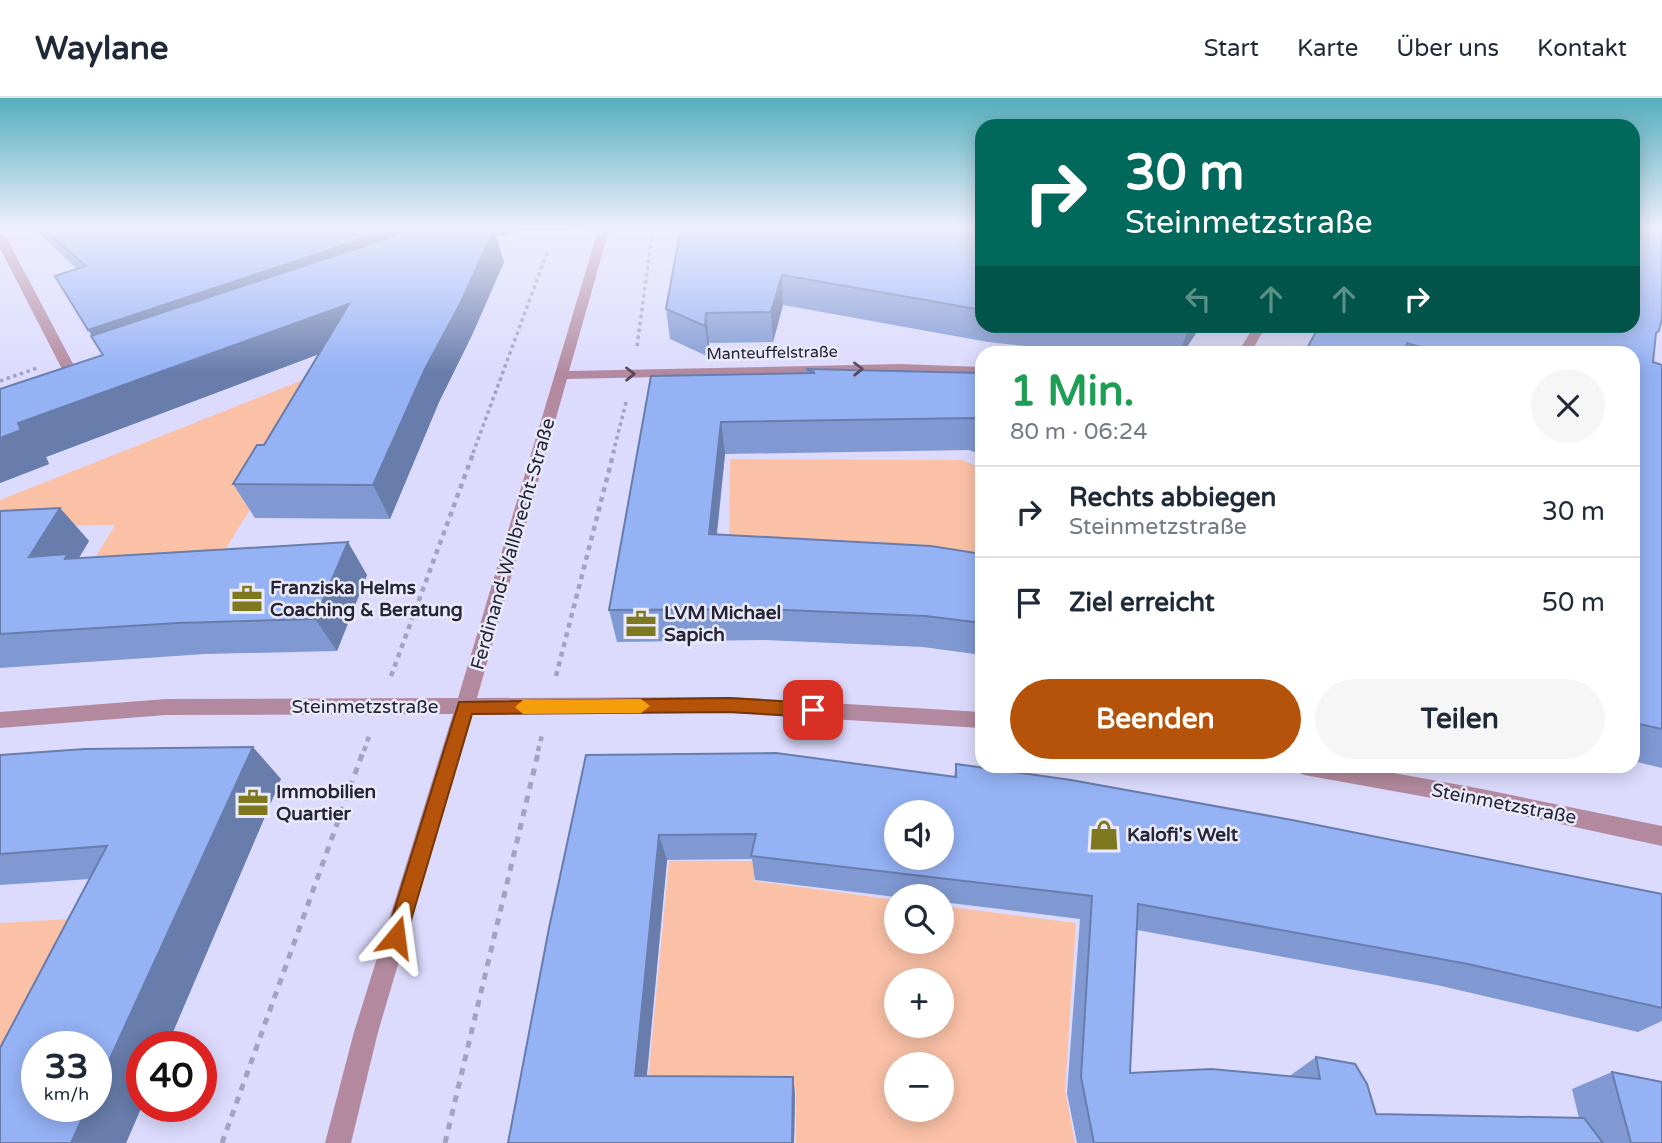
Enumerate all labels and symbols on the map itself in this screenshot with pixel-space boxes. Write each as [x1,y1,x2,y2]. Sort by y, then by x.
street label: Manteuffelstraße [706,342,838,364]
one-way arrow [853,361,864,377]
one-way arrow [626,366,636,382]
street label: Ferdinand-Wallbrecht-Straße [466,416,560,672]
place label: Franziska Helms Coaching & Beratung [270,577,463,622]
office icon: Franziska Helms Coaching & Beratung [230,582,264,616]
place label: LVM Michael Sapich [664,602,781,647]
office icon: LVM Michael Sapich [624,607,658,641]
pin [783,680,843,740]
street label: Steinmetzstraße [292,696,438,718]
street label: Steinmetzstraße [1430,779,1578,829]
place label: Immobilien Quartier [276,781,376,825]
office icon: Immobilien Quartier [236,786,270,820]
shop icon: Kalofi's Welt [1087,818,1121,852]
place label: Kalofi's Welt [1127,824,1239,846]
position arrow [359,900,433,974]
speed limit sign: 40 [126,1031,217,1122]

